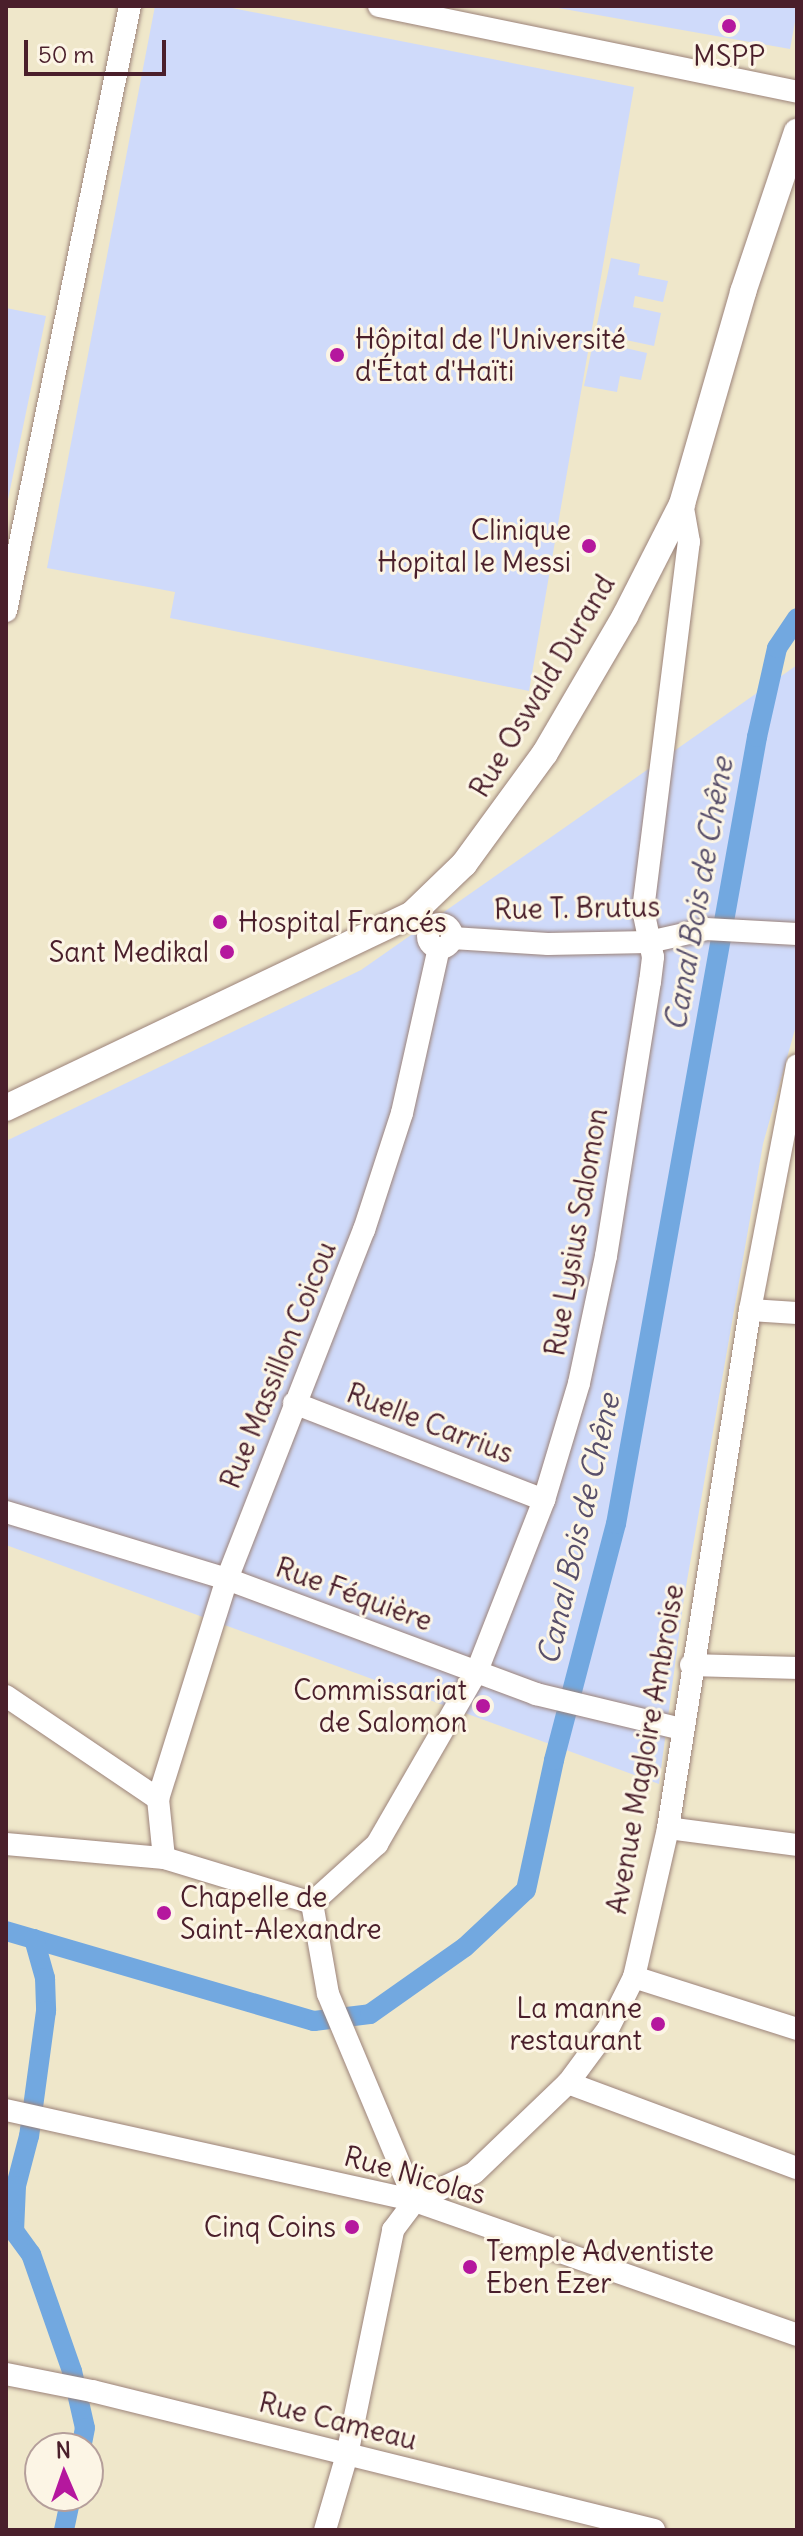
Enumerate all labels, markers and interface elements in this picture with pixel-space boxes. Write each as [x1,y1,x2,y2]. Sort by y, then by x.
marker: MSPP [720,17,738,35]
scale bar [28,24,170,74]
text: 50 m [38,39,94,69]
place label: MSPP [693,39,765,73]
place label: Hôpital de l'Université d'État d'Haïti [355,322,626,388]
marker: Hôpital de l'Université d'État d'Haïti [326,344,348,366]
place label: Clinique Hopital le Messi [377,513,571,579]
marker: Clinique Hopital le Messi [578,535,600,557]
street label: Rue Oswald Durand [462,569,622,803]
water label: Canal Bois de Chêne [656,755,740,1033]
street label: Rue T. Brutus [494,890,660,926]
place label: Hospital Francés [238,905,447,939]
marker: Hospital Francés [209,911,231,933]
place label: Sant Medikal [49,935,209,969]
marker: Sant Medikal [216,941,238,963]
street label: Rue Lysius Salomon [538,1105,614,1359]
street label: Rue Massillon Coicou [213,1237,343,1493]
street label: Ruelle Carrius [342,1376,518,1470]
water label: Canal Bois de Chêne [529,1390,627,1668]
street label: Rue Féquière [271,1550,437,1638]
street label: Avenue Magloire Ambroise [599,1582,691,1916]
place label: Commissariat de Salomon [293,1673,467,1739]
marker: Commissariat de Salomon [474,1697,492,1715]
place label: Chapelle de Saint-Alexandre [180,1880,382,1946]
marker: Chapelle de Saint-Alexandre [155,1904,173,1922]
place label: La manne restaurant [509,1991,642,2057]
marker: La manne restaurant [649,2015,667,2033]
street label: Rue Nicolas [340,2139,490,2211]
place label: Cinq Coins [204,2210,336,2244]
marker: Cinq Coins [343,2218,361,2236]
place label: Temple Adventiste Eben Ezer [486,2234,714,2300]
marker: Temple Adventiste Eben Ezer [461,2258,479,2276]
street label: Rue Cameau [256,2385,420,2457]
north arrow [24,2432,104,2512]
text: N [55,2436,71,2464]

